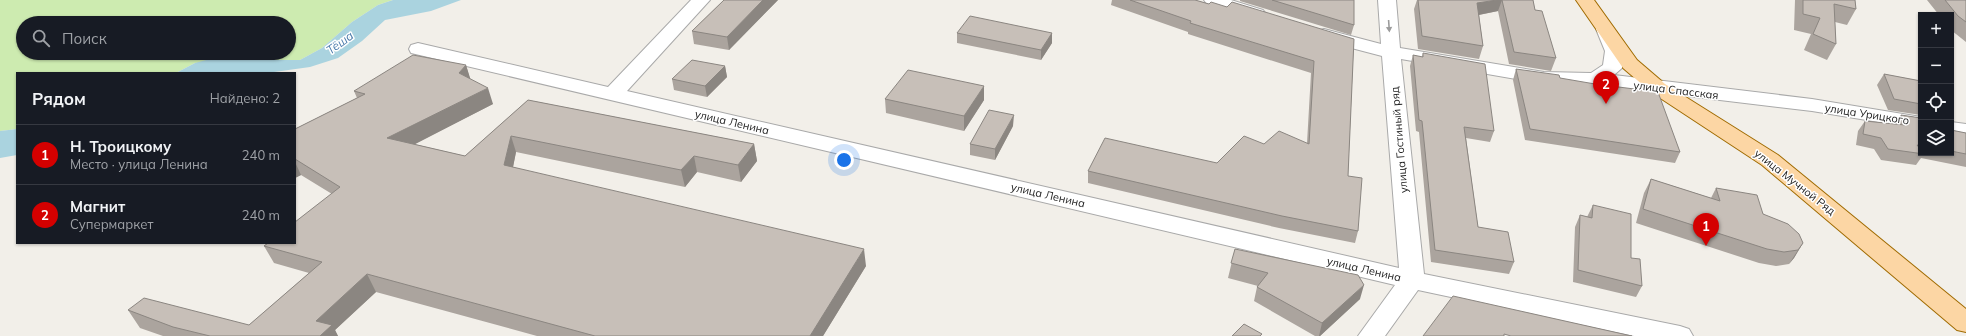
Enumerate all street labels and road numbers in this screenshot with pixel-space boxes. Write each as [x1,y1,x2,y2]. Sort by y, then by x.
street label: улица Спасская [1633,78,1719,102]
street label: улица Гостиный ряд [1387,86,1411,194]
street label: улица Урицкого [1824,100,1910,128]
street label: улица Ленина [693,107,771,137]
street label: улица Мучной Ряд [1752,146,1838,218]
street label: улица Ленина [1009,180,1087,210]
street label: улица Ленина [1325,254,1403,284]

